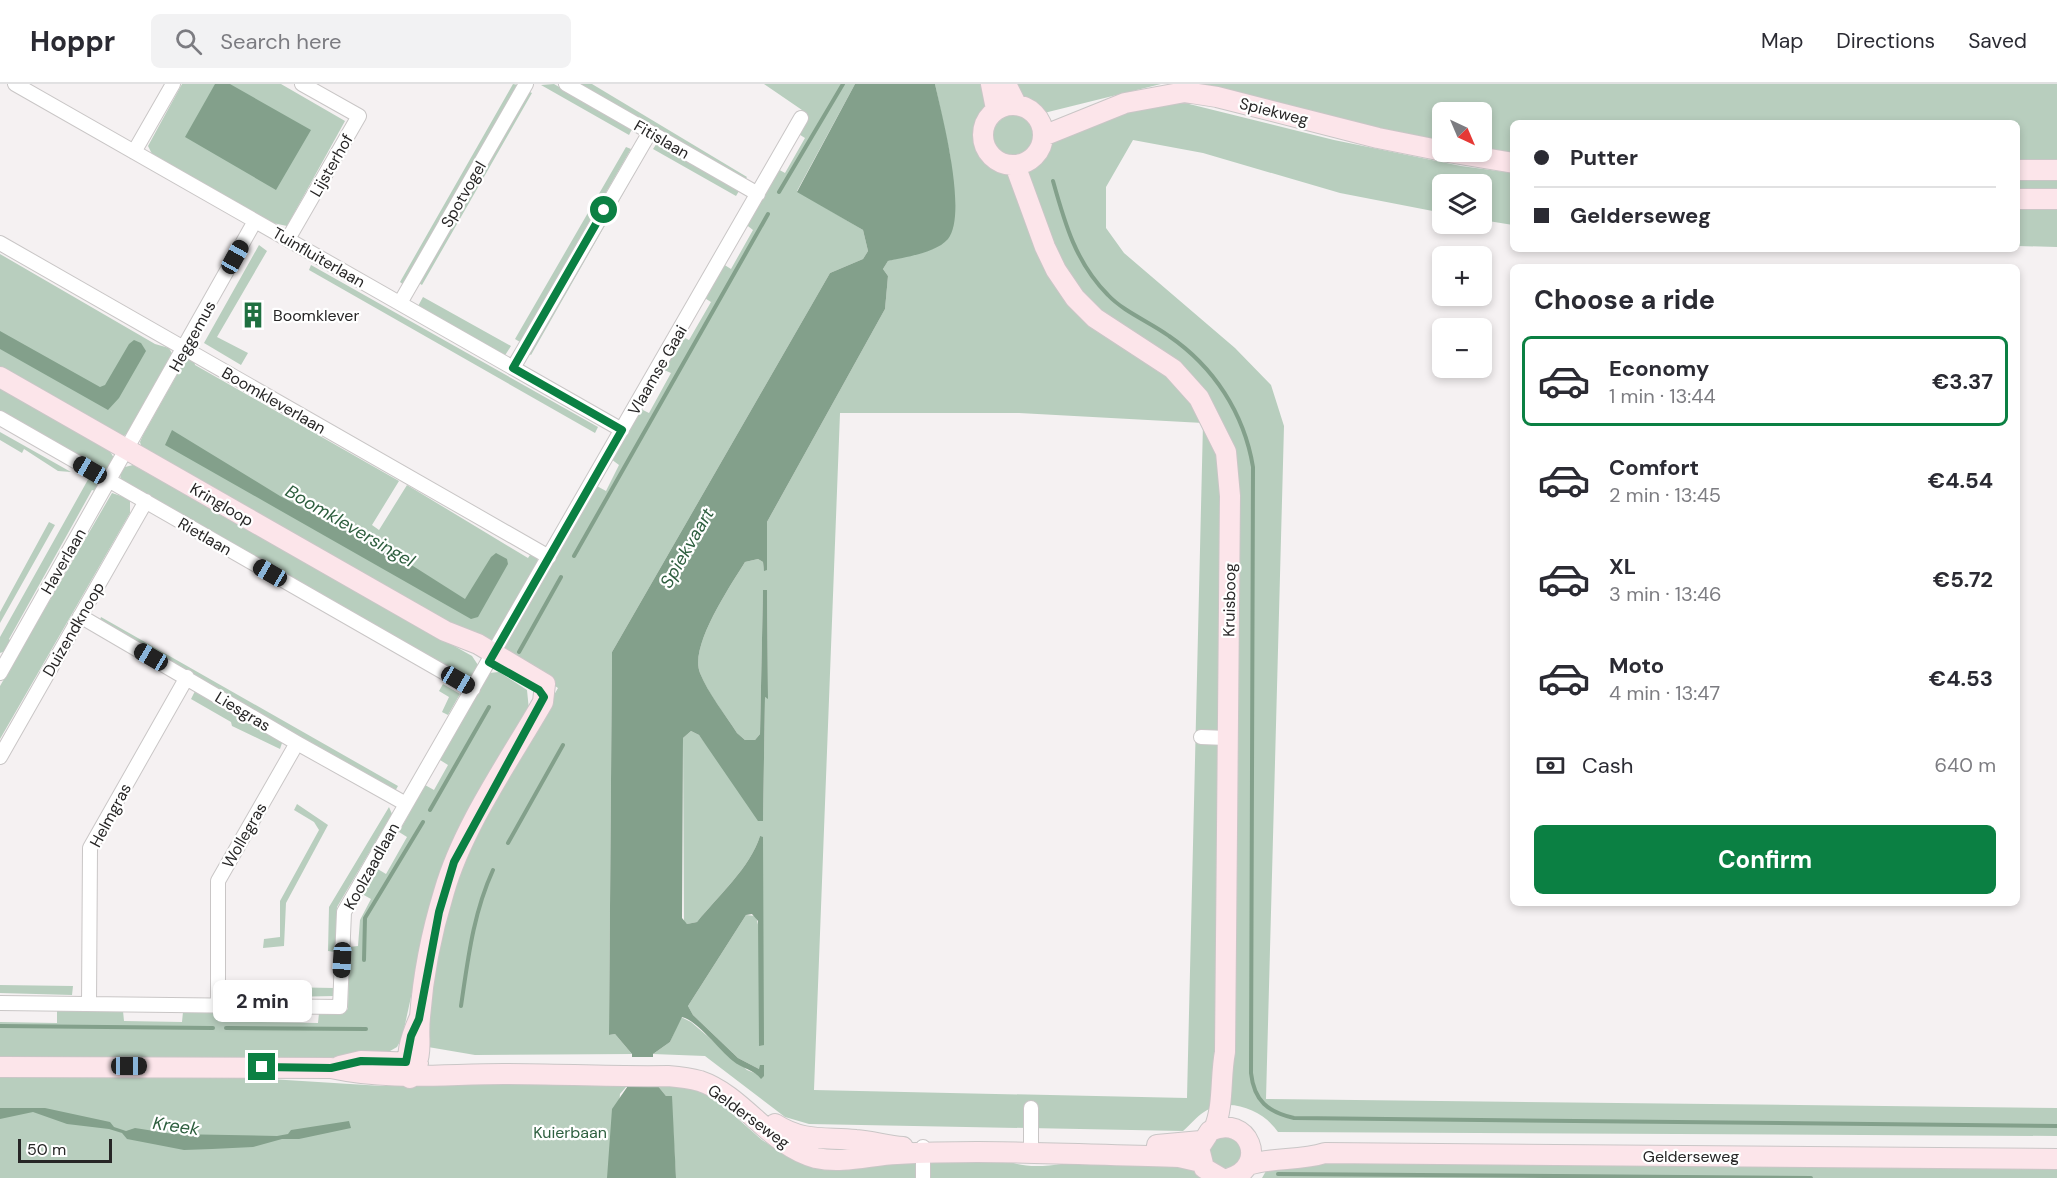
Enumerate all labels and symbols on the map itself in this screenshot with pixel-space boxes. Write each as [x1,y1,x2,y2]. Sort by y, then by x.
street label: Spiekweg [1237,93,1311,130]
north arrow [1432,102,1492,162]
street label: Fitislaan [630,115,693,164]
street label: Lijsterhof [305,130,358,200]
street label: Spotvogel [436,157,491,231]
route start [590,196,617,223]
street label: Tuinfluiterlaan [269,222,369,292]
car [218,237,252,277]
street label: Heggemus [164,297,221,375]
building icon: Boomklever [238,300,268,330]
place label: Boomklever [273,305,359,326]
street label: Vlaamse Gaai [623,321,692,419]
street label: Boomkleverlaan [218,362,329,439]
car [70,453,110,487]
street label: Kringloop [186,478,257,531]
water label: Boomkleversingel [281,479,420,573]
water label: Spiekvaart [654,503,720,592]
street label: Rietlaan [174,513,235,560]
street label: Haverlaan [36,525,91,598]
car [250,556,290,590]
street label: Kruisboog [1218,563,1241,637]
street label: Duizendknoop [38,578,109,680]
car [131,640,171,674]
car [438,663,478,697]
street label: Liesgras [211,687,274,736]
street label: Helmgras [85,780,136,851]
street label: Wollegras [217,799,272,872]
street label: Koolzaadlaan [339,819,404,913]
car [332,942,352,978]
callout: 2 min [212,980,312,1022]
route end [248,1053,275,1080]
car [111,1057,147,1075]
street label: Gelderseweg [703,1080,794,1153]
water label: Kreek [151,1111,202,1141]
park label: Kuierbaan [533,1122,607,1143]
scale bar [18,1136,112,1164]
street label: Gelderseweg [1643,1146,1739,1167]

